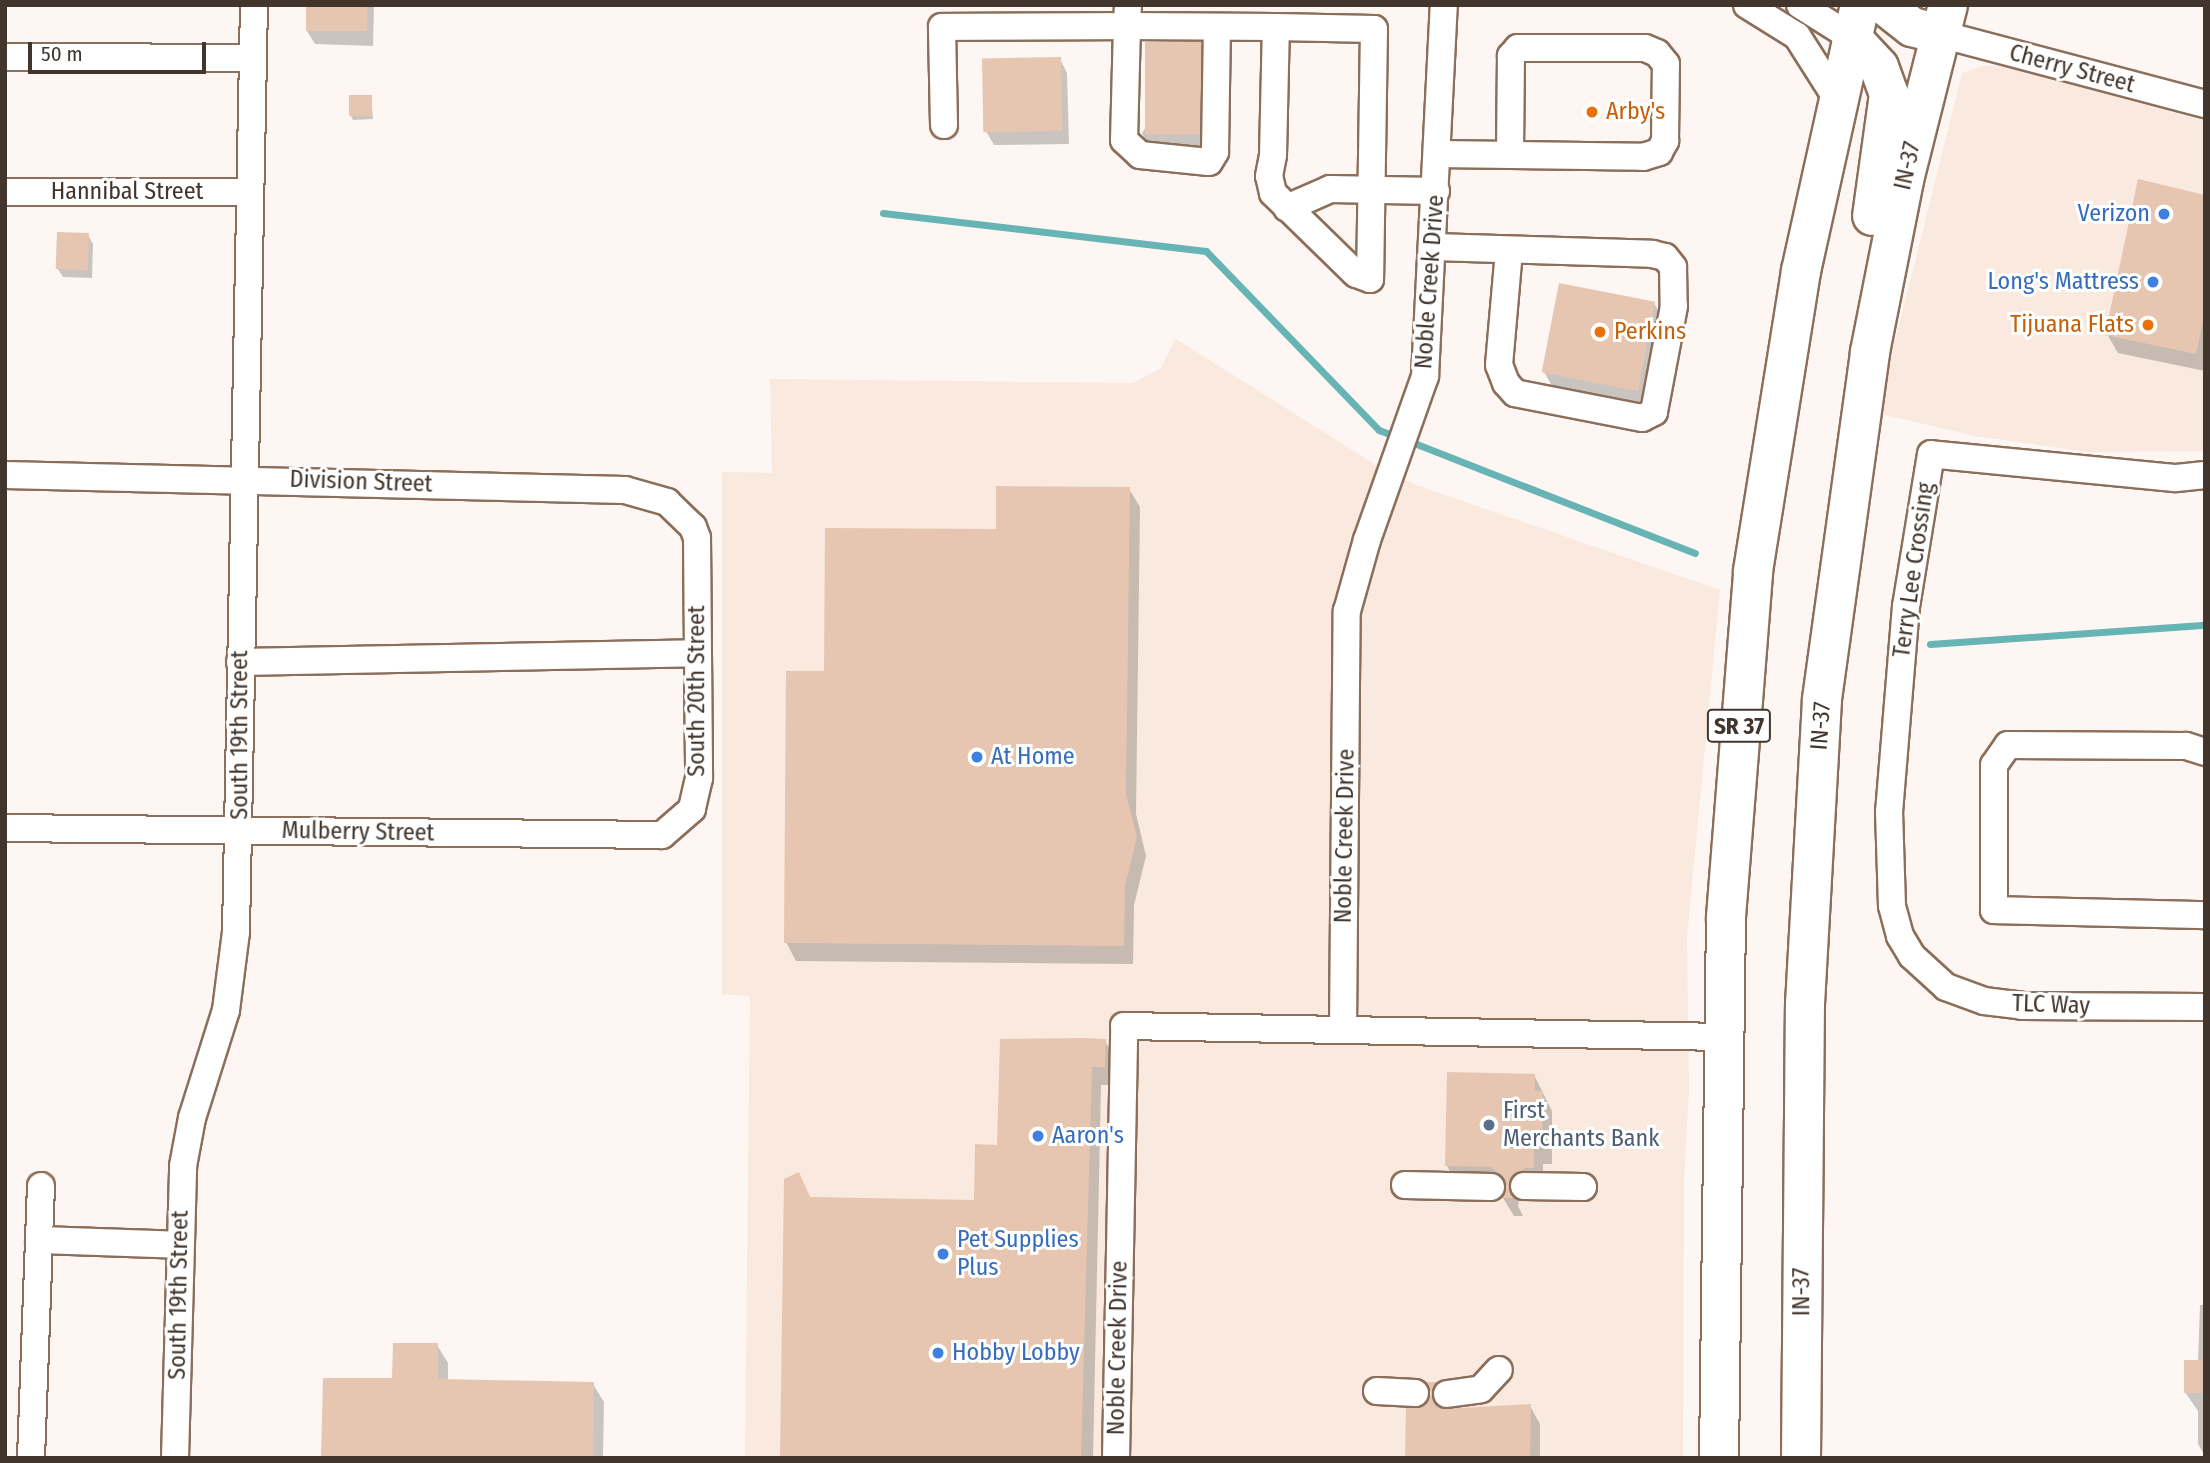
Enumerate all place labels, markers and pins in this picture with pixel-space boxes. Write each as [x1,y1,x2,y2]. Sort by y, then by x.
place label: Arby's [1606,98,1665,126]
marker: Arby's [1584,104,1600,120]
place label: Verizon [2078,200,2150,228]
marker: Verizon [2156,206,2172,222]
place label: Long's Mattress [1988,268,2139,296]
marker: Long's Mattress [2145,274,2161,290]
place label: Tijuana Flats [2010,311,2134,339]
marker: Tijuana Flats [2140,317,2156,333]
place label: Perkins [1614,318,1686,346]
marker: Perkins [1592,324,1608,340]
place label: At Home [991,743,1075,771]
marker: At Home [969,749,985,765]
place label: First Merchants Bank [1503,1097,1659,1153]
marker: First Merchants Bank [1481,1117,1497,1133]
place label: Aaron's [1052,1122,1124,1150]
marker: Aaron's [1030,1128,1046,1144]
place label: Pet Supplies Plus [957,1226,1079,1282]
marker: Pet Supplies Plus [935,1246,951,1262]
place label: Hobby Lobby [952,1339,1080,1367]
marker: Hobby Lobby [930,1345,946,1361]

